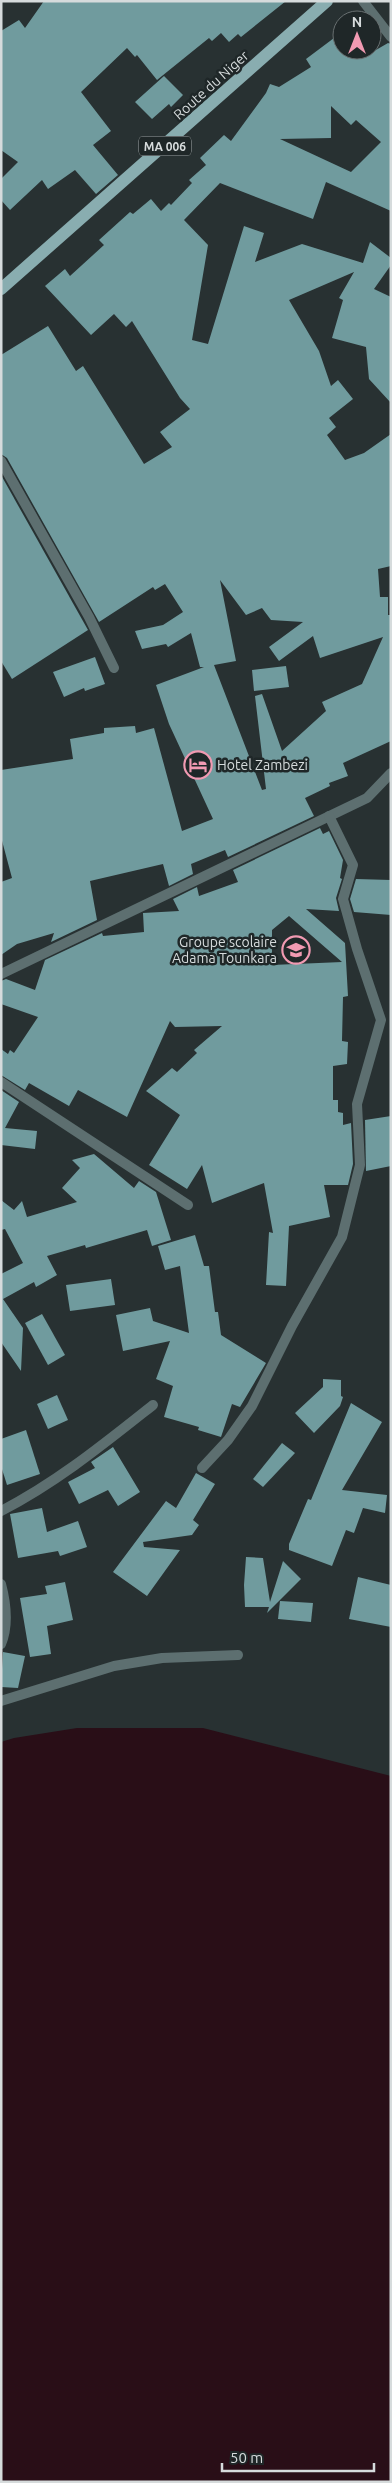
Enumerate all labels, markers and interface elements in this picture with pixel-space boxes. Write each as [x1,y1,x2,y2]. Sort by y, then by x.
north arrow [332,10,382,60]
text: N [352,14,362,30]
street label: Route du Niger [170,47,252,123]
road number: MA 006 [139,136,191,156]
hotel icon: Hotel Zambezi [183,750,213,780]
place label: Hotel Zambezi [217,757,308,773]
place label: Groupe scolaire Adama Tounkara [172,934,277,966]
school or university icon: Groupe scolaire Adama Tounkara [281,935,311,965]
scale bar [222,2440,374,2472]
text: 50 m [230,2449,263,2466]

